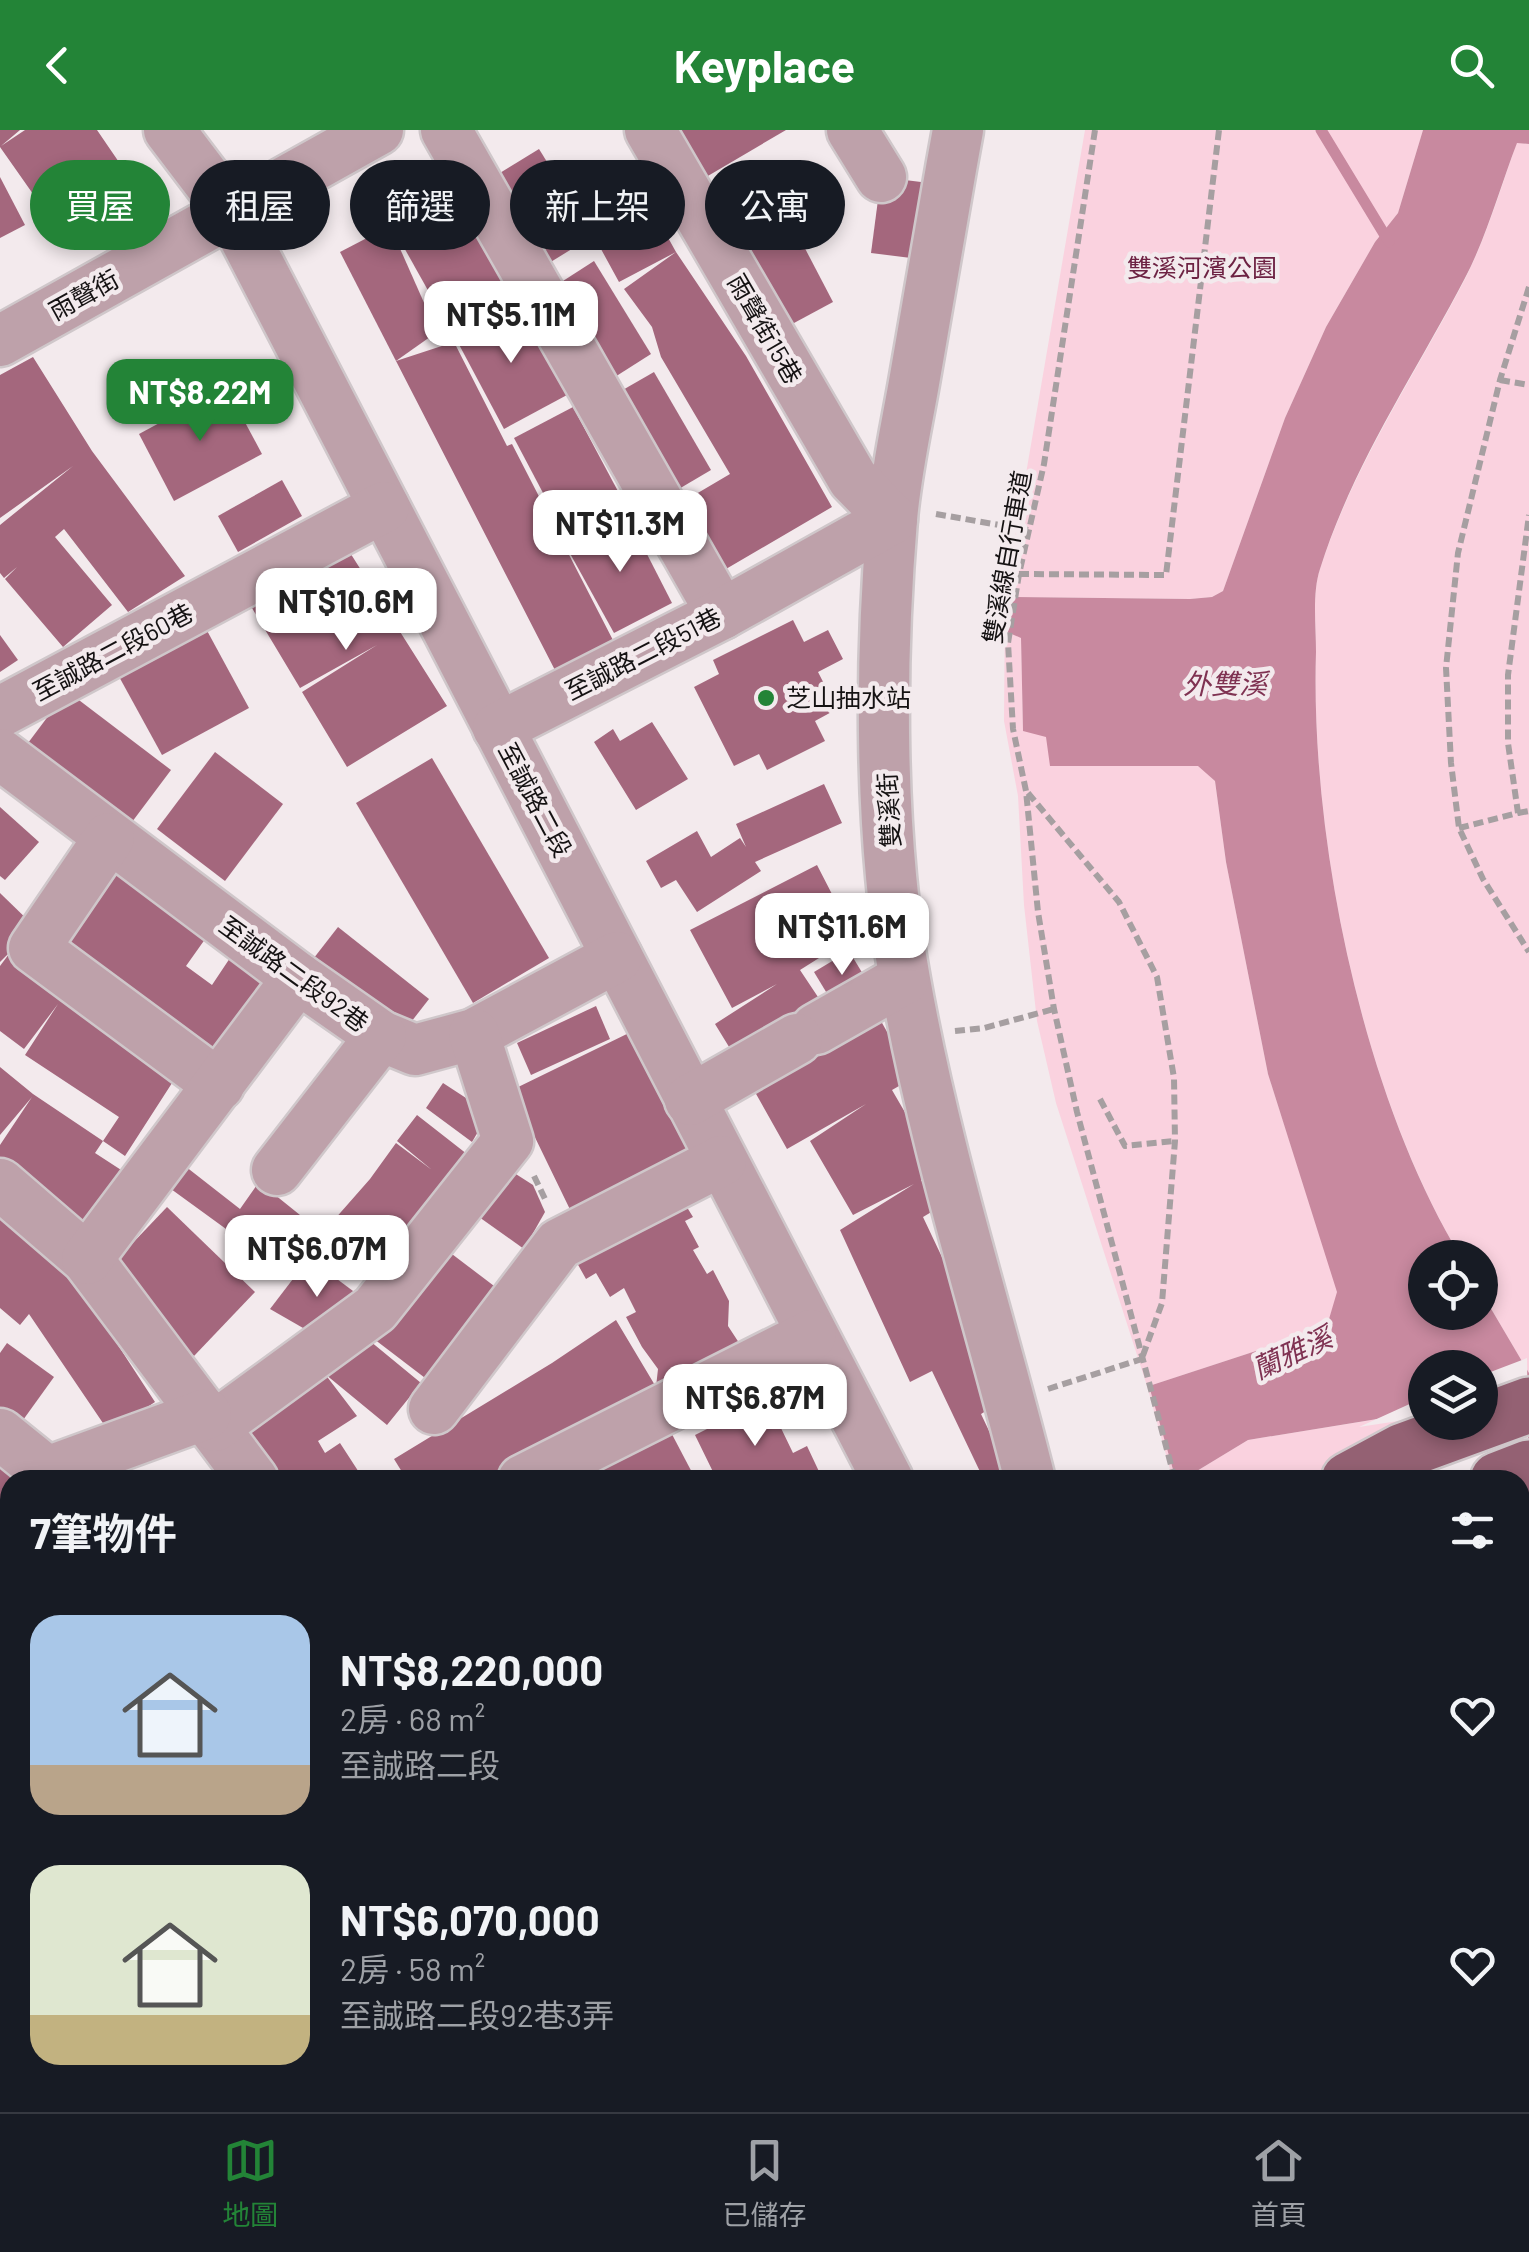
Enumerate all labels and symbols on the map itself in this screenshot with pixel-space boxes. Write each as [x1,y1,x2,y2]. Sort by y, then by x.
park label: 雙溪河濱公園 [1127,252,1277,282]
street label: 雨聲街 [43,263,124,325]
street label: 雨聲街15巷 [722,268,809,389]
pin: NT$5.11M [408,281,614,366]
pin: NT$8.22M [97,359,303,444]
street label: 雙溪線自行車道 [976,468,1036,646]
pin: NT$11.3M [517,490,723,575]
pin: NT$10.6M [243,568,449,653]
street label: 至誠路二段60巷 [27,596,198,706]
street label: 至誠路二段51巷 [560,601,725,705]
water label: 外雙溪 [1183,666,1271,700]
place label: 芝山抽水站 [786,682,911,712]
marker: 芝山抽水站 [755,687,777,709]
street label: 至誠路二段 [493,737,578,862]
street label: 雙溪街 [871,772,905,848]
pin: NT$11.6M [739,893,945,978]
street label: 至誠路二段92巷 [214,909,375,1037]
pin: NT$6.07M [214,1215,420,1300]
water label: 蘭雅溪 [1246,1317,1340,1385]
pin: NT$6.87M [652,1364,858,1449]

